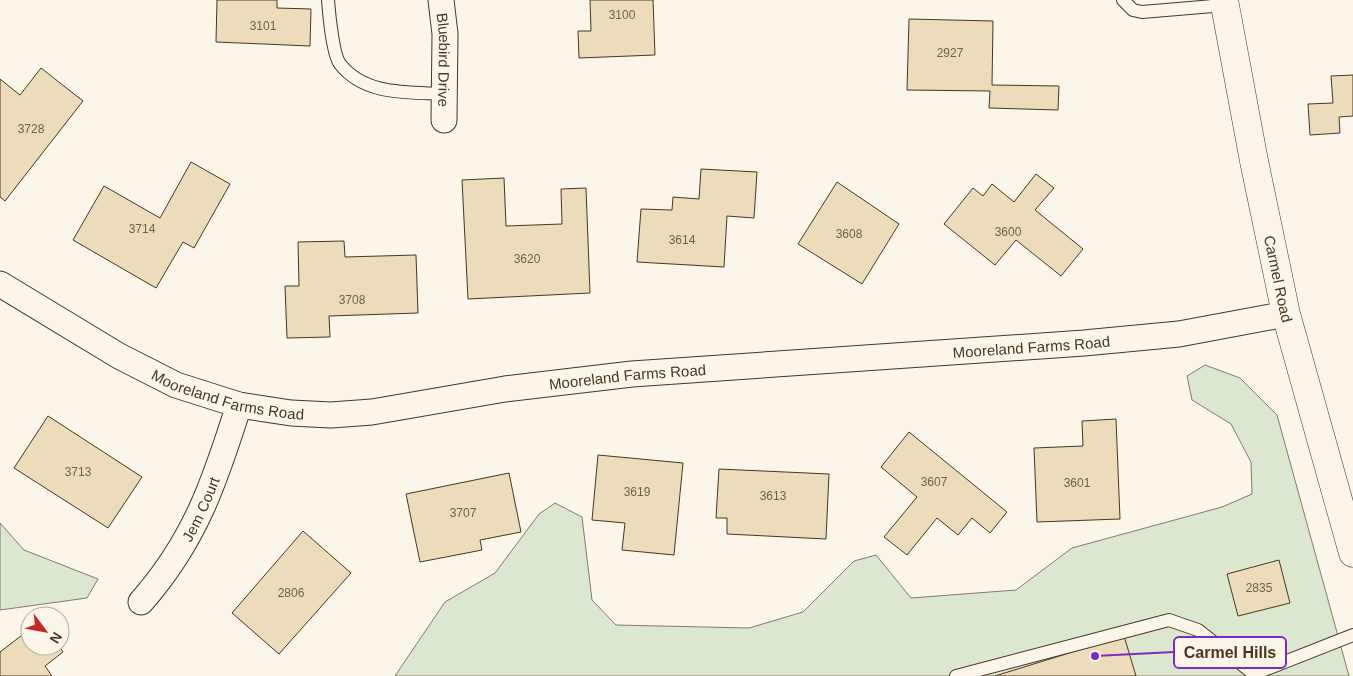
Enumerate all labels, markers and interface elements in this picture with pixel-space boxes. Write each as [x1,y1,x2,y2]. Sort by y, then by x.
house number: 3100 [609,8,636,22]
street label: Bluebird Drive [434,12,453,107]
house number: 3101 [250,19,277,33]
house number: 2927 [937,46,964,60]
house number: 3728 [18,122,45,136]
house number: 3714 [129,222,156,236]
house number: 3600 [995,225,1022,239]
house number: 3608 [836,227,863,241]
house number: 3614 [669,233,696,247]
street label: Carmel Road [1261,234,1296,324]
house number: 3620 [514,252,541,266]
house number: 3708 [339,293,366,307]
street label: Mooreland Farms Road [952,332,1111,360]
street label: Mooreland Farms Road [548,360,706,392]
street label: Mooreland Farms Road [149,366,304,422]
house number: 3713 [65,465,92,479]
street label: Jem Court [178,474,223,544]
house number: 3607 [921,475,948,489]
house number: 3601 [1064,476,1091,490]
house number: 3619 [624,485,651,499]
house number: 3613 [760,489,787,503]
house number: 3707 [450,506,477,520]
house number: 2835 [1246,581,1273,595]
house number: 2806 [278,586,305,600]
north arrow [20,606,70,656]
text: N [47,629,65,646]
callout: Carmel Hills [1174,637,1286,668]
text: Carmel Hills [1184,644,1276,661]

